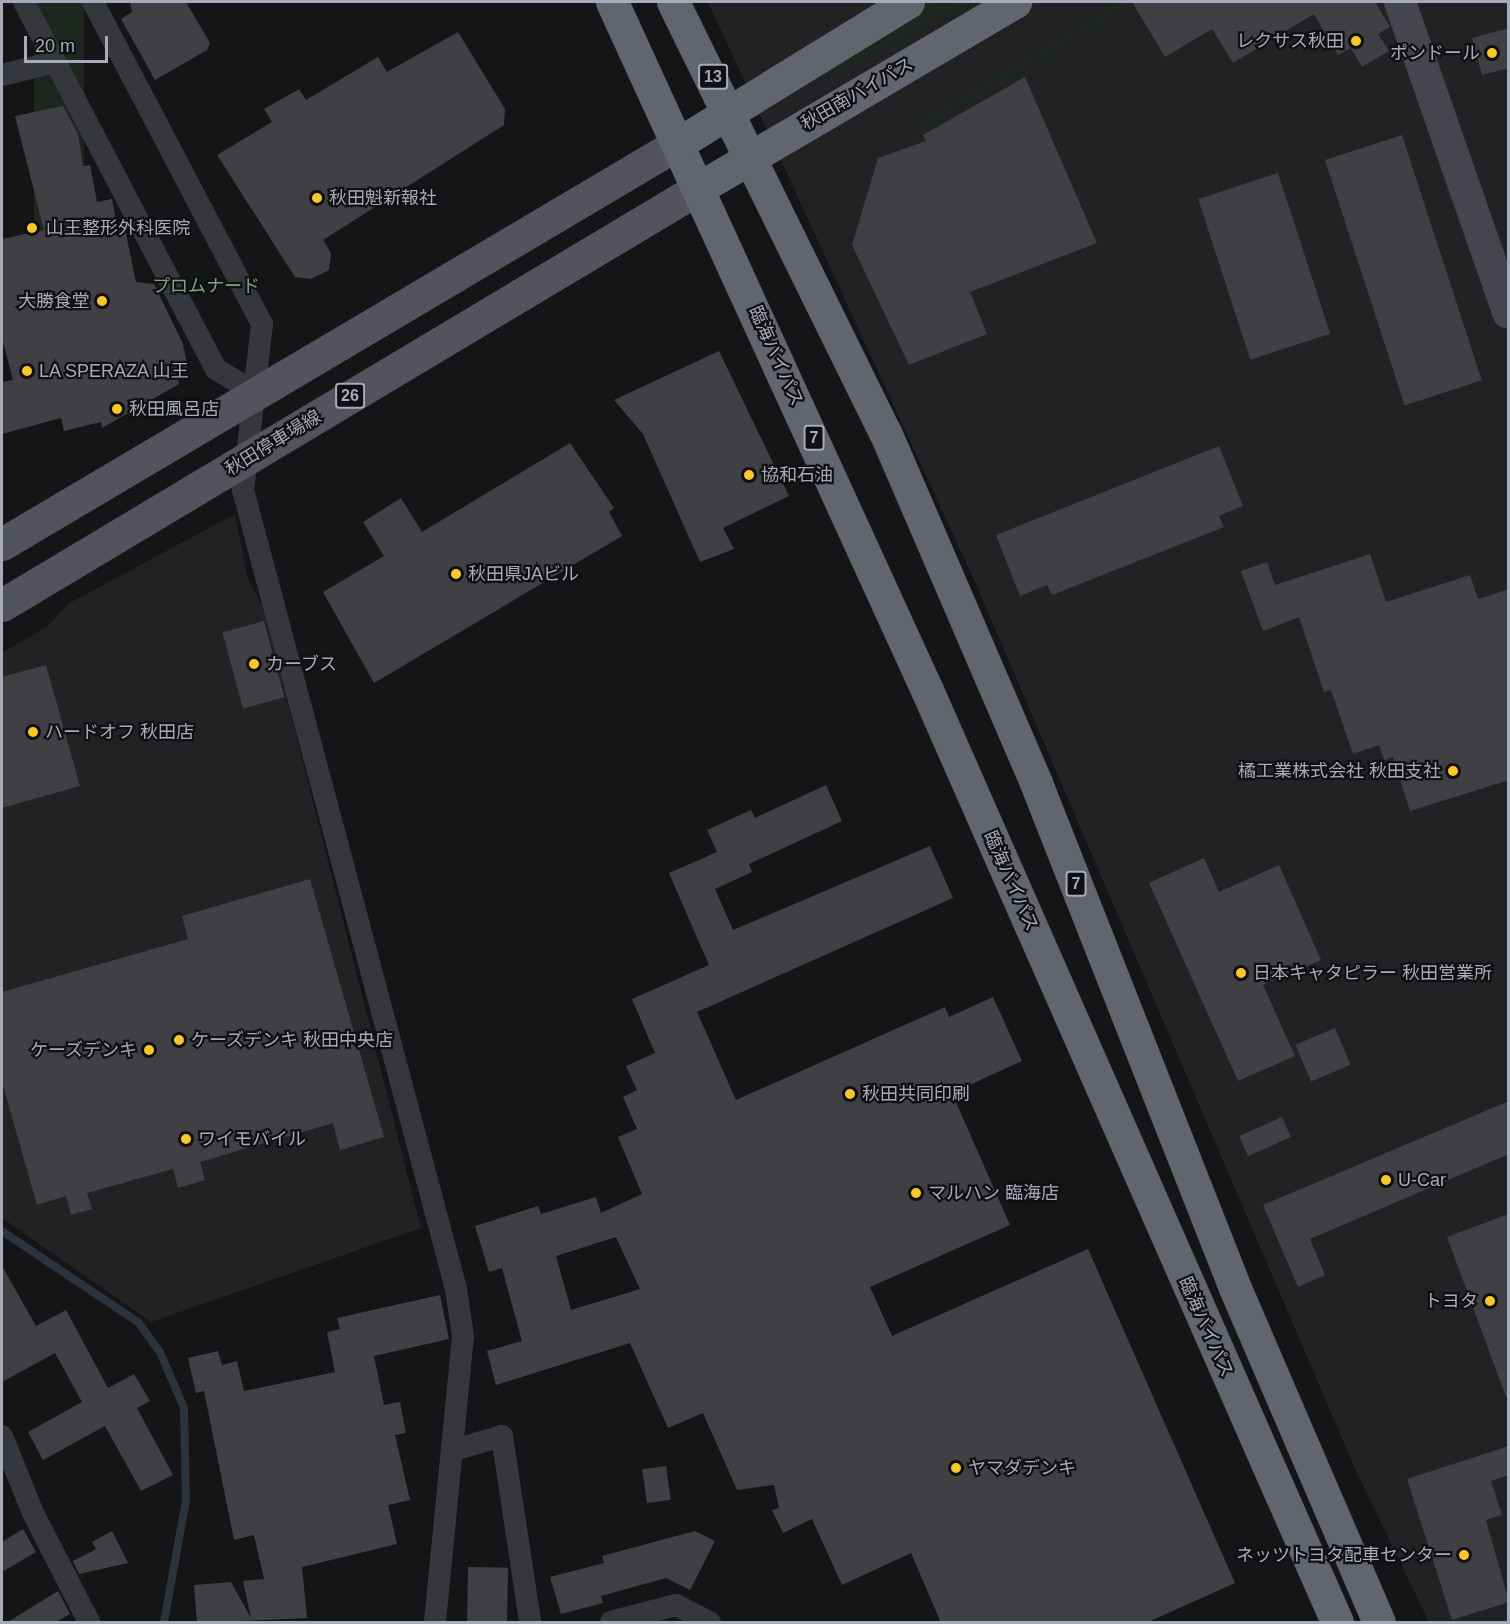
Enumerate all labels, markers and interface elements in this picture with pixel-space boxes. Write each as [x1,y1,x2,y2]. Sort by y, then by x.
scale bar [27,24,111,62]
place label: レクサス秋田 [1236,30,1344,52]
marker: レクサス秋田 [1349,34,1363,48]
text: 20 m [35,36,75,56]
place label: ポンドール [1390,42,1480,64]
marker: ポンドール [1485,46,1499,60]
street label: 秋田南バイパス [797,53,917,135]
road number: 13 [698,64,728,90]
place label: 秋田魁新報社 [329,187,437,209]
marker: 秋田魁新報社 [310,191,324,205]
place label: 山王整形外科医院 [46,217,190,239]
marker: 山王整形外科医院 [23,219,41,237]
park label: プロムナード [152,275,260,297]
place label: 大勝食堂 [18,290,90,312]
marker: 大勝食堂 [95,294,109,308]
street label: 臨海バイパス [744,302,808,410]
place label: LA SPERAZA 山王 [39,360,191,382]
marker: LA SPERAZA 山王 [20,364,34,378]
road number: 26 [335,383,365,409]
place label: 秋田風呂店 [129,398,219,420]
marker: 秋田風呂店 [110,402,124,416]
street label: 秋田停車場線 [221,406,325,480]
road number: 7 [804,425,824,451]
place label: 協和石油 [761,464,833,486]
marker: 協和石油 [742,468,756,482]
place label: 秋田県JAビル [468,563,579,585]
marker: 秋田県JAビル [449,567,463,581]
place label: カーブス [266,653,338,675]
marker: カーブス [247,657,261,671]
place label: ハードオフ 秋田店 [45,721,194,743]
marker: ハードオフ 秋田店 [26,725,40,739]
place label: 橘工業株式会社 秋田支社 [1238,760,1441,782]
marker: 橘工業株式会社 秋田支社 [1446,764,1460,778]
street label: 臨海バイパス [979,827,1043,935]
road number: 7 [1066,871,1086,897]
place label: 日本キャタピラー 秋田営業所 [1253,962,1492,984]
marker: 日本キャタピラー 秋田営業所 [1234,966,1248,980]
place label: ケーズデンキ 秋田中央店 [191,1029,394,1051]
marker: ケーズデンキ 秋田中央店 [172,1033,186,1047]
place label: ケーズデンキ [29,1039,137,1061]
marker: ケーズデンキ [142,1043,156,1057]
place label: 秋田共同印刷 [862,1083,970,1105]
marker: 秋田共同印刷 [843,1087,857,1101]
place label: ワイモバイル [198,1128,306,1150]
marker: ワイモバイル [179,1132,193,1146]
place label: U-Car [1398,1169,1446,1191]
marker: U-Car [1379,1173,1393,1187]
place label: マルハン 臨海店 [928,1182,1059,1204]
marker: マルハン 臨海店 [909,1186,923,1200]
street label: 臨海バイパス [1174,1273,1238,1381]
place label: トヨタ [1424,1290,1478,1312]
marker: トヨタ [1483,1294,1497,1308]
place label: ヤマダデンキ [968,1457,1076,1479]
marker: ヤマダデンキ [949,1461,963,1475]
place label: ネッツトヨタ配車センター [1236,1544,1452,1566]
marker: ネッツトヨタ配車センター [1457,1548,1471,1562]

